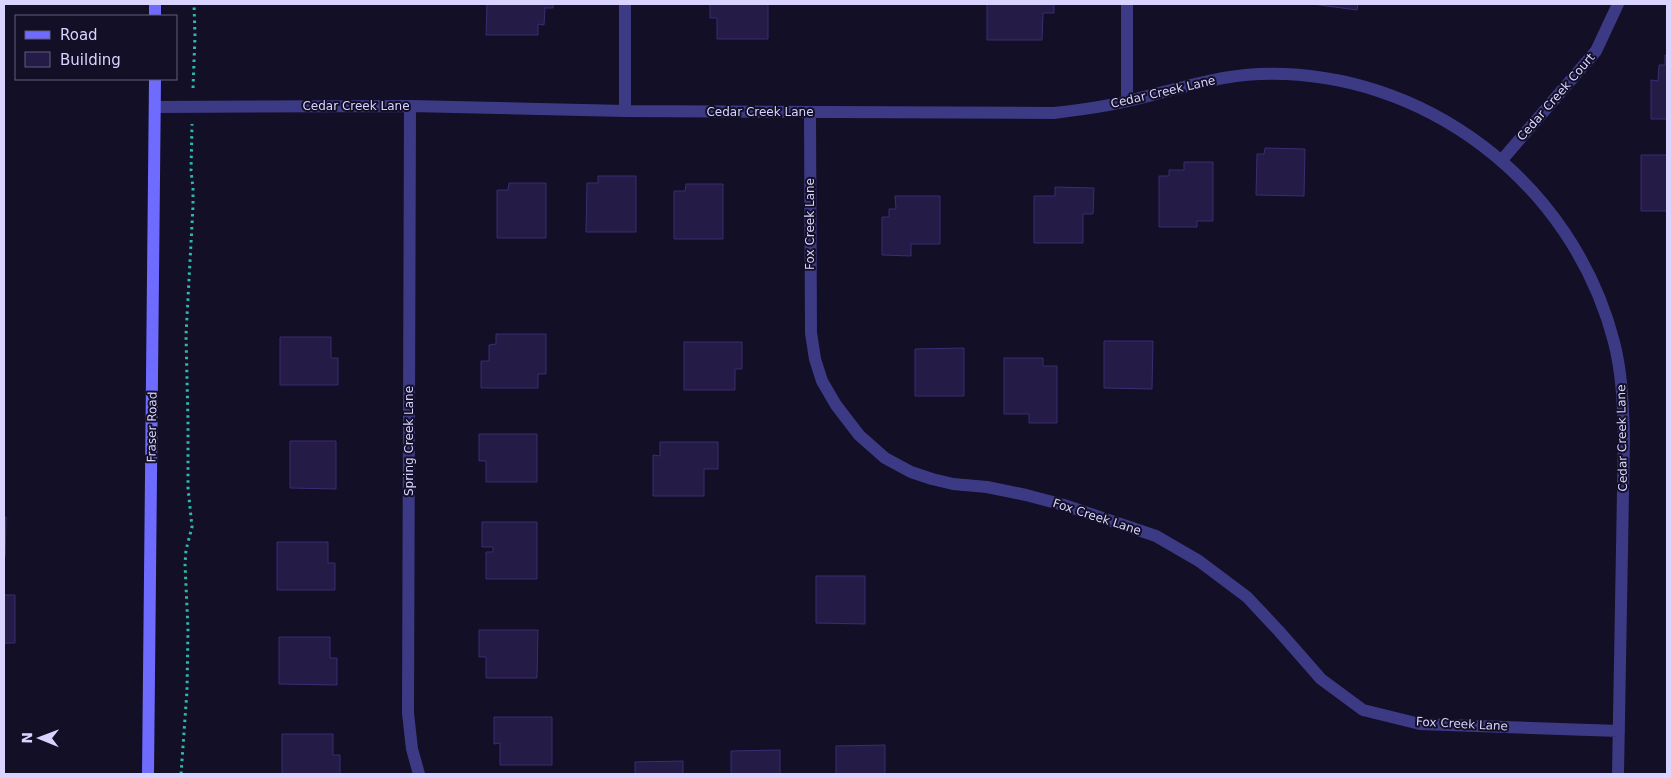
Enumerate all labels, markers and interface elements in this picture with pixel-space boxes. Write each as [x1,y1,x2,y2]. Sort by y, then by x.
legend [15,15,178,80]
text: Road [60,26,98,44]
street label: Cedar Creek Court [1514,50,1598,143]
text: Building [60,51,121,69]
street label: Cedar Creek Lane [1109,73,1217,111]
street label: Cedar Creek Lane [302,99,410,113]
street label: Cedar Creek Lane [706,105,814,119]
street label: Fox Creek Lane [803,178,817,270]
street label: Cedar Creek Lane [1614,384,1630,492]
street label: Spring Creek Lane [402,386,416,496]
street label: Fraser Road [144,391,160,463]
street label: Fox Creek Lane [1051,496,1143,538]
north arrow [15,713,65,763]
street label: Fox Creek Lane [1416,715,1508,733]
text: N [19,732,35,744]

